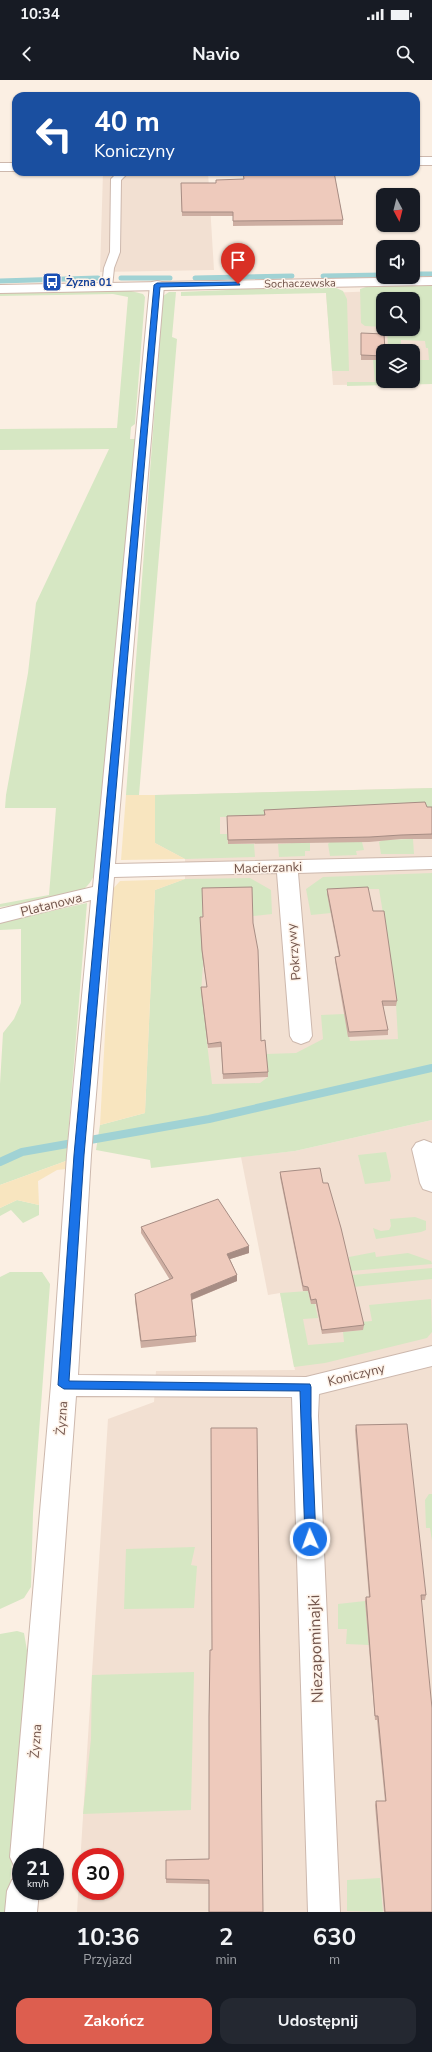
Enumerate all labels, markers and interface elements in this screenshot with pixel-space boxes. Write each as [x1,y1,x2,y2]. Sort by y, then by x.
text: 10:34 [20,4,60,24]
text: Navio [192,42,240,66]
icon: back [16,43,38,65]
icon: search [394,43,416,65]
text: 40 m [94,103,160,141]
icon: left [28,108,80,160]
text: Koniczyny [94,139,175,163]
north arrow [376,188,420,232]
map controls [376,188,420,388]
button: sound [376,240,420,284]
pin [221,243,255,284]
icon: arrive [227,249,249,271]
bus stop icon: Żyzna 01 [41,271,63,293]
place label: Żyzna 01 [66,274,112,290]
street label: Sochaczewska [264,275,336,292]
button: search [376,292,420,336]
button: layers [376,344,420,388]
street label: Macierzanki [234,858,303,878]
street label: Platanowa [19,889,84,921]
street label: Pokrzywy [283,922,305,981]
street label: Koniczyny [326,1359,387,1391]
street label: Żyzna [51,1400,72,1436]
position arrow [289,1518,331,1560]
street label: Niezapominajki [303,1594,329,1704]
street label: Żyzna [25,1723,46,1759]
speed limit sign: 30 [72,1848,124,1900]
text: 21 [26,1855,50,1882]
text: km/h [27,1877,49,1891]
text: 10:36 [76,1921,139,1953]
text: 2 [219,1921,233,1953]
text: 630 [313,1921,356,1953]
text: Przyjazd [83,1951,132,1969]
text: min [215,1951,237,1969]
text: m [329,1951,340,1969]
button: Zakończ [16,1998,212,2044]
button: Udostępnij [220,1998,416,2044]

